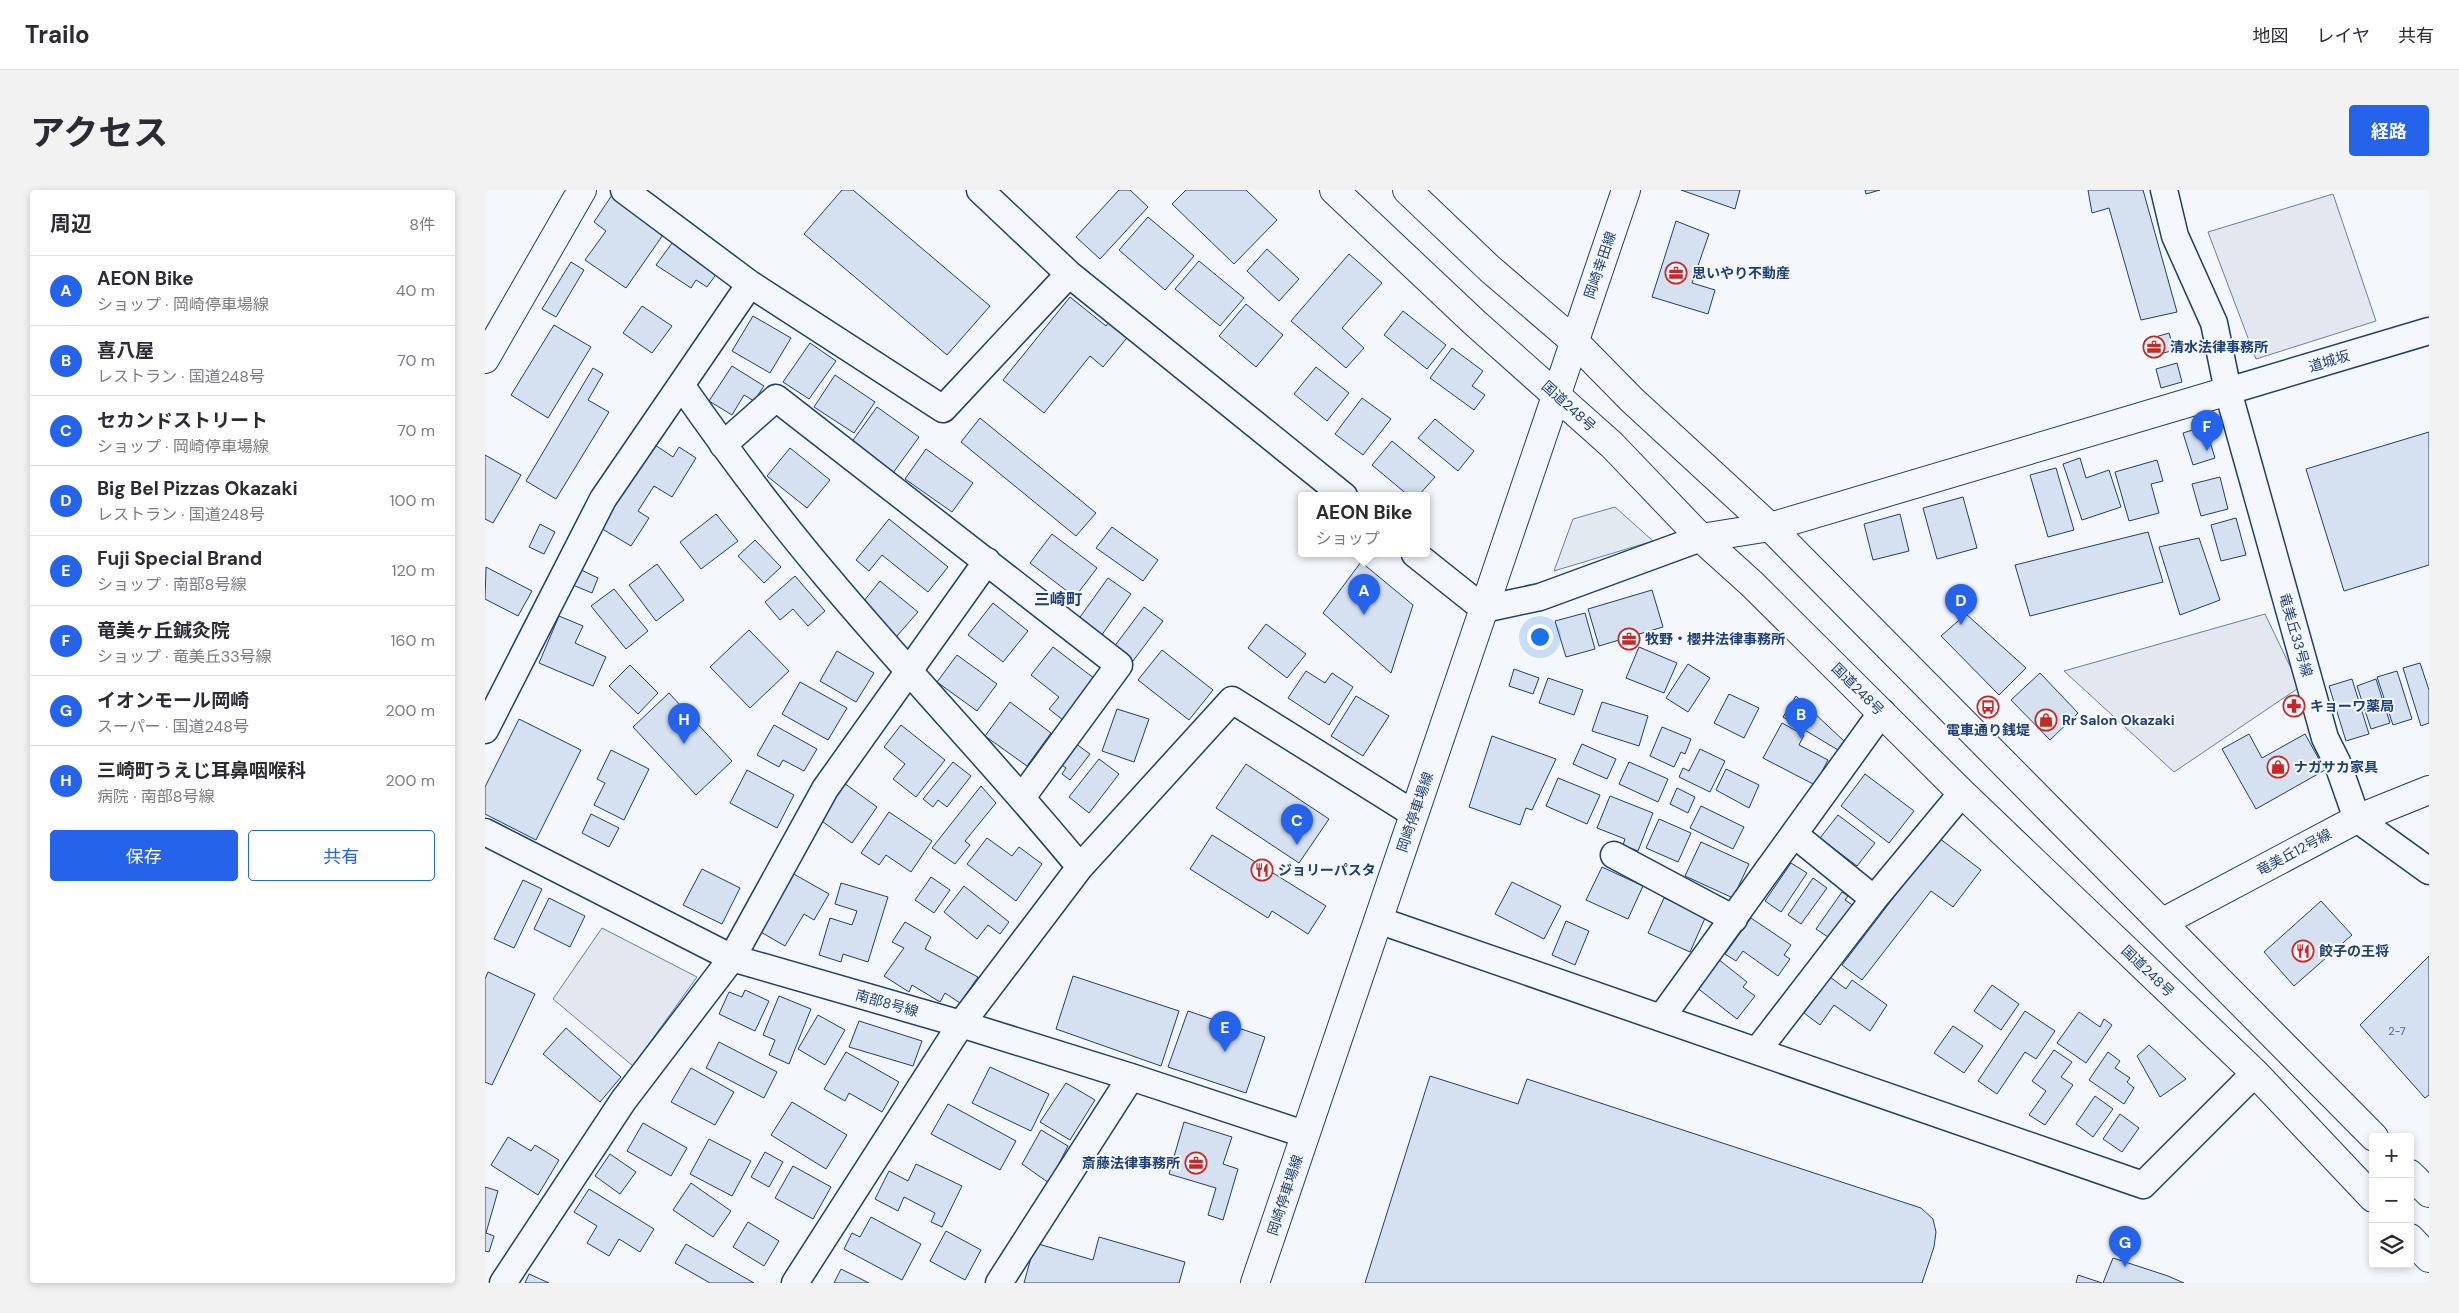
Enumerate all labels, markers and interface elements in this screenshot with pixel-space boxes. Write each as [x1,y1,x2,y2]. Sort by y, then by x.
text: Trailo [25,19,90,50]
text: 地図 [2253,24,2289,48]
text: レイヤ [2317,24,2370,48]
text: 共有 [2398,24,2434,48]
button: 経路 [2349,105,2429,156]
text: アクセス [30,110,168,156]
text: 周辺 [50,210,92,238]
text: 8件 [409,214,435,235]
street label: 岡崎幸田線 [1580,229,1620,301]
office icon: 思いやり不動産 [1664,261,1688,285]
place label: 思いやり不動産 [1692,264,1790,282]
text: AEON Bike [97,266,194,291]
text: A [60,280,72,301]
text: 40 m [396,280,435,301]
text: ショップ · 岡崎停車場線 [97,294,269,315]
office icon: 清水法律事務所 [2142,335,2166,359]
text: 喜八屋 [97,338,154,363]
place label: 清水法律事務所 [2170,338,2268,356]
street label: 道城坂 [2306,346,2352,376]
text: B [61,350,71,371]
text: 70 m [397,350,435,371]
text: レストラン · 国道248号 [97,366,265,387]
street label: 国道248号 [1538,377,1600,435]
text: セカンドストリート [97,408,268,433]
pin: F [2191,410,2223,451]
text: C [60,420,72,441]
text: 70 m [397,420,435,441]
text: ショップ · 岡崎停車場線 [97,436,269,457]
text: Big Bel Pizzas Okazaki [97,476,298,501]
text: D [60,490,72,511]
text: 100 m [390,490,435,511]
popup [1298,492,1430,557]
text: AEON Bike [1316,500,1412,525]
text: レストラン · 国道248号 [97,504,265,525]
text: ショップ [1316,528,1380,549]
text: Fuji Special Brand [97,546,262,571]
text: E [61,560,71,581]
text: 120 m [391,560,435,581]
text: ショップ · 南部8号線 [97,574,246,595]
pin: A [1348,574,1380,615]
pin: D [1945,584,1977,625]
district label: 三崎町 [1034,589,1082,610]
street label: 竜美丘33号線 [2275,591,2317,679]
text: 竜美ヶ丘鍼灸院 [97,618,230,643]
your location [1527,624,1553,650]
office icon: 牧野・櫻井法律事務所 [1617,627,1641,651]
text: F [62,630,70,651]
text: 160 m [391,630,435,651]
place label: 牧野・櫻井法律事務所 [1645,630,1785,648]
text: ショップ · 竜美丘33号線 [97,646,272,667]
street label: 国道248号 [1828,659,1888,719]
text: イオンモール岡崎 [97,688,249,713]
pharmacy icon: キョーワ薬局 [2282,694,2306,718]
bus stop icon: 電車通り銭堤 [1976,695,2000,719]
place label: キョーワ薬局 [2310,697,2394,715]
pin: B [1785,698,1817,739]
text: G [60,700,72,721]
text: 200 m [386,700,435,721]
pin: H [668,703,700,744]
shop icon: Rr Salon Okazaki [2034,708,2058,732]
place label: Rr Salon Okazaki [2062,711,2175,729]
text: スーパー · 国道248号 [97,716,249,737]
place label: 電車通り銭堤 [1946,721,2030,739]
shop icon: ナガサカ家具 [2266,755,2290,779]
text: 三崎町うえじ耳鼻咽喉科 [97,758,306,783]
place label: ナガサカ家具 [2294,758,2378,776]
street label: 岡崎停車場線 [1393,769,1437,855]
text: H [60,770,72,791]
text: 200 m [386,770,435,791]
text: 病院 · 南部8号線 [97,786,214,807]
pin: C [1281,804,1313,845]
street label: 竜美丘12号線 [2253,825,2335,879]
button: 保存 [50,830,238,881]
button: 共有 [248,830,435,881]
restaurant icon: ジョリーパスタ [1250,858,1274,882]
place label: ジョリーパスタ [1278,861,1376,879]
restaurant icon: 餃子の王将 [2291,939,2315,963]
street label: 国道248号 [2118,941,2178,1001]
place label: 餃子の王将 [2319,942,2389,960]
street label: 南部8号線 [854,985,920,1021]
pin: E [1209,1011,1241,1052]
house number: 2-7 [2388,1024,2406,1038]
map controls [2369,1133,2414,1268]
button: + [2369,1133,2414,1178]
office icon: 斎藤法律事務所 [1184,1151,1208,1175]
street label: 岡崎停車場線 [1263,1152,1307,1238]
place label: 斎藤法律事務所 [1082,1154,1180,1172]
button: − [2369,1178,2414,1223]
button: layers [2369,1223,2414,1268]
pin: G [2109,1226,2141,1267]

